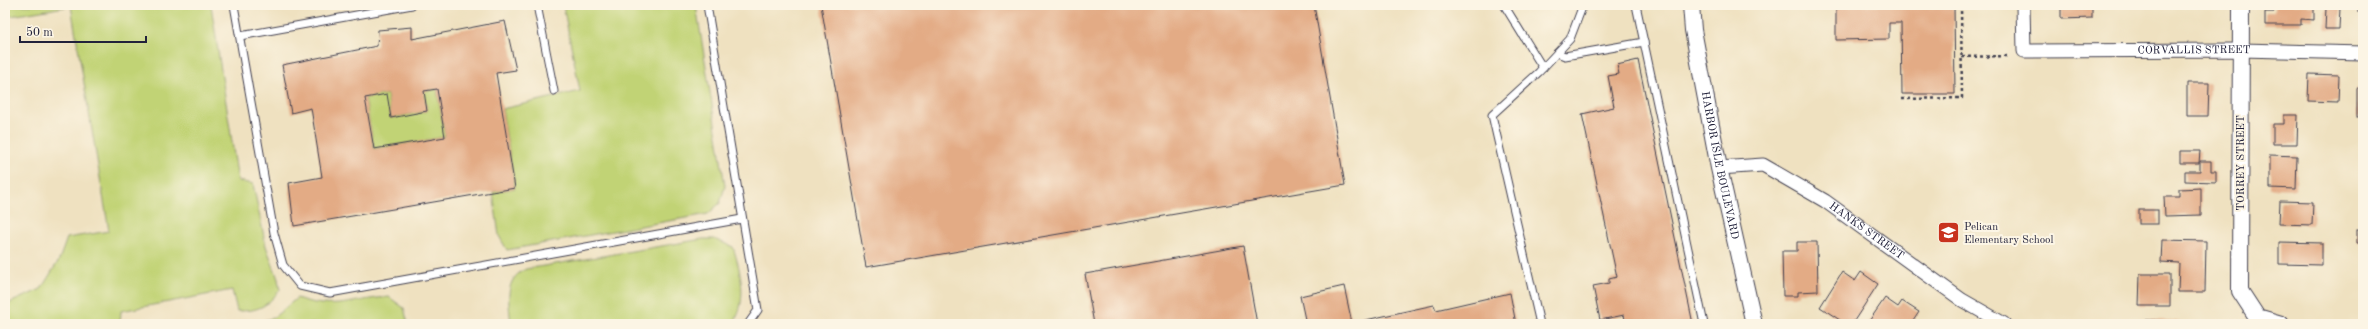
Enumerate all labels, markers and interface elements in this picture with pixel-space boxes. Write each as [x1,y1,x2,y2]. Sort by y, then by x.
scale bar [20,18,146,44]
text: 50 m [26,26,53,39]
street label: CORVALLIS STREET [2137,44,2251,56]
street label: HARBOR ISLE BOULEVARD [1699,90,1740,241]
street label: TORREY STREET [2236,115,2247,211]
street label: HANKS STREET [1827,200,1906,262]
school or university icon: Pelican Elementary School [1936,220,1962,246]
place label: Pelican Elementary School [1964,222,2054,246]

